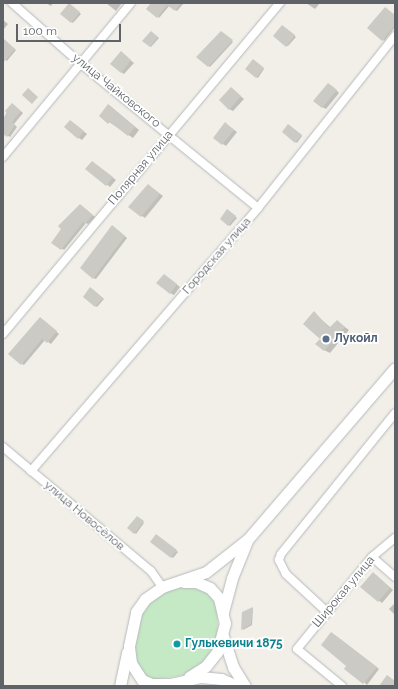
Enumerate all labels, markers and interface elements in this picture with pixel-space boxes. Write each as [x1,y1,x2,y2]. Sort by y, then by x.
scale bar [18,16,123,42]
text: 100 m [23,24,57,38]
street label: улица Чайковского [69,51,163,131]
street label: Полярная улица [106,128,176,208]
street label: Городская улица [180,215,254,297]
place label: Лукойл [334,332,378,346]
marker: Лукойл [321,334,331,344]
street label: улица Новосёлов [41,478,127,554]
street label: Широкая улица [310,553,378,631]
place label: Гулькевичи 1875 [185,637,283,651]
marker: Гулькевичи 1875 [172,639,182,649]

